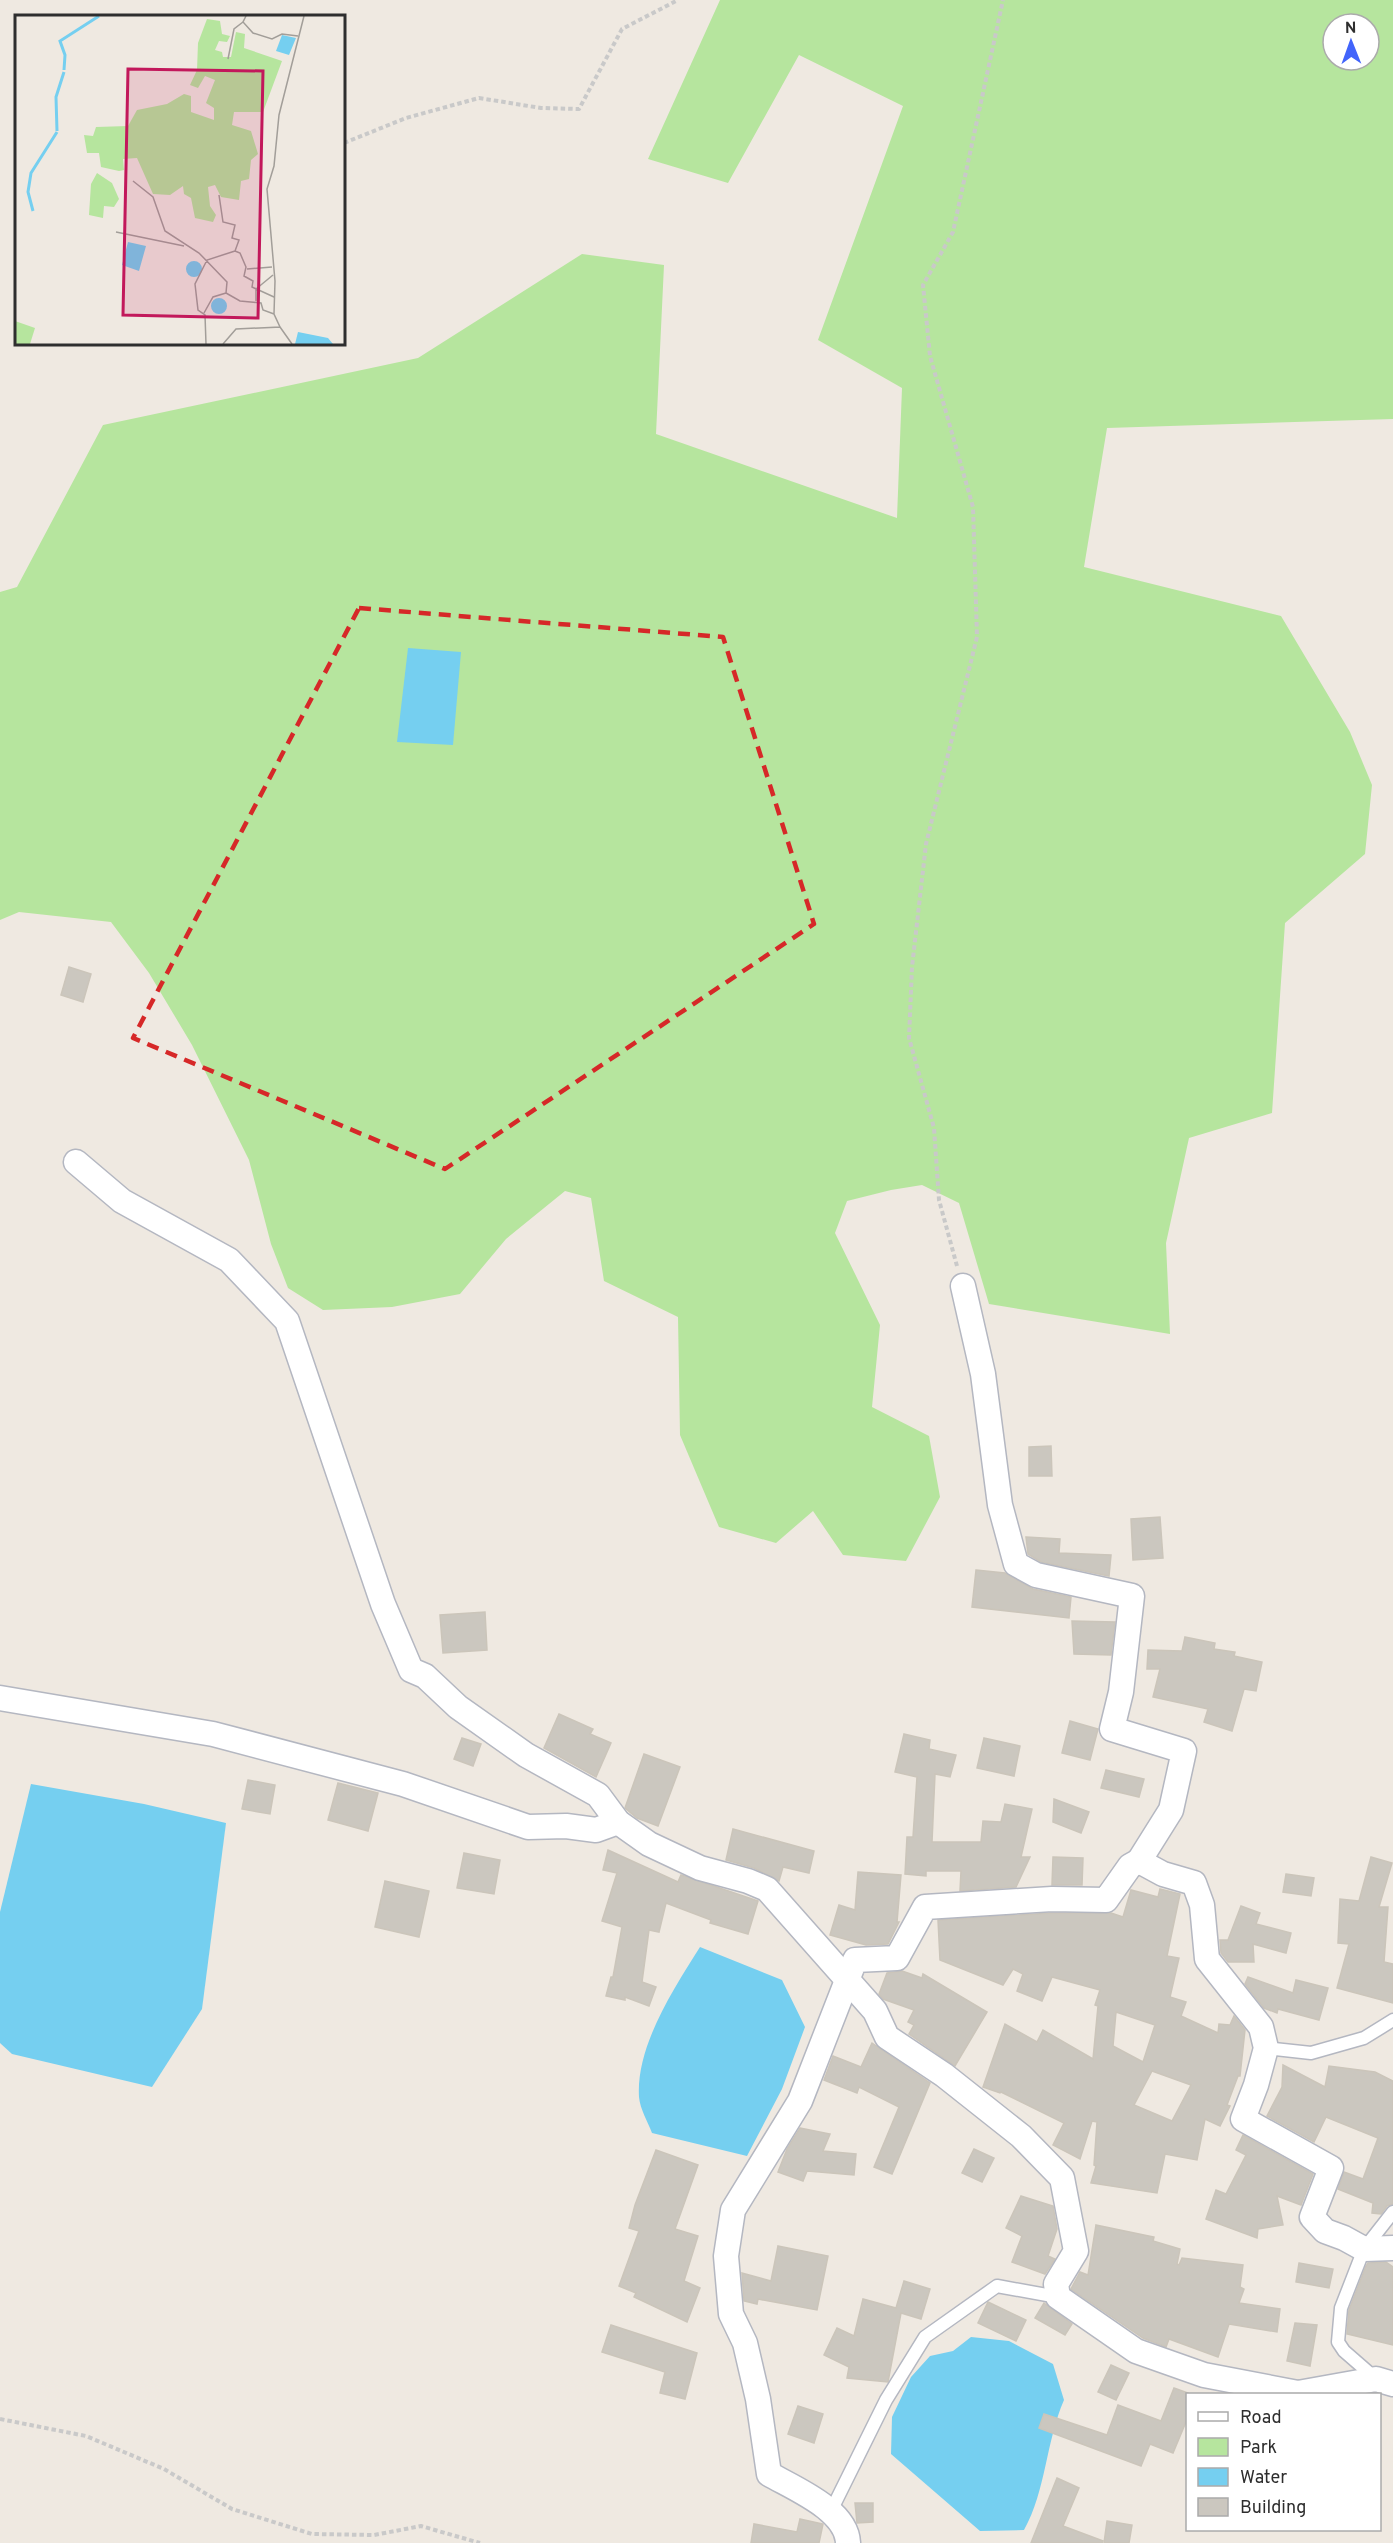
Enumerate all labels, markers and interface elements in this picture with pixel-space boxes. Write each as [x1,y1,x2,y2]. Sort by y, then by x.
north arrow [1321,12,1381,72]
inset map [15,15,345,345]
text: N [1345,19,1357,39]
legend [1186,2393,1381,2531]
text: Road [1240,2407,1282,2430]
text: Park [1240,2437,1277,2460]
text: Water [1240,2467,1287,2490]
text: Building [1240,2497,1306,2520]

